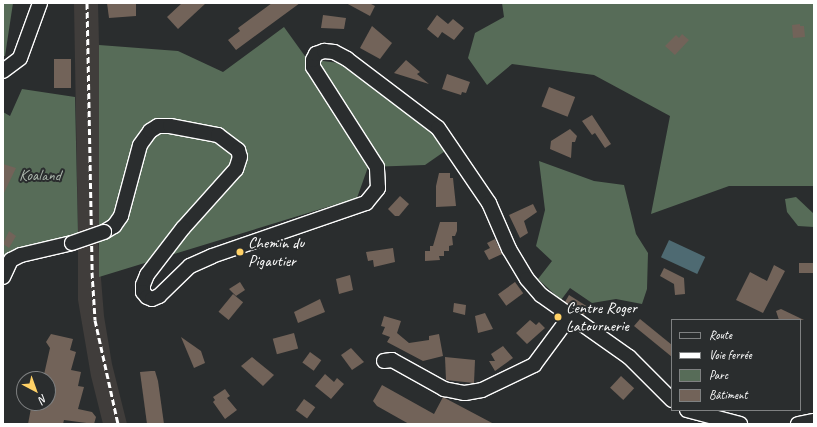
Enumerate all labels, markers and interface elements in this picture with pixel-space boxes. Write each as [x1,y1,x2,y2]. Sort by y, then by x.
park label: Koaland [19,165,61,185]
place label: Chemin du Pigautier [248,233,304,271]
marker: Chemin du Pigautier [235,247,245,257]
place label: Centre Roger Latournerie [566,298,637,336]
marker: Centre Roger Latournerie [553,312,563,322]
legend [671,319,801,411]
text: Route [709,327,732,343]
text: Voie ferrée [709,347,752,363]
text: Parc [709,367,728,383]
north arrow [16,371,56,411]
text: Bâtiment [709,387,747,403]
text: N [36,392,50,407]

